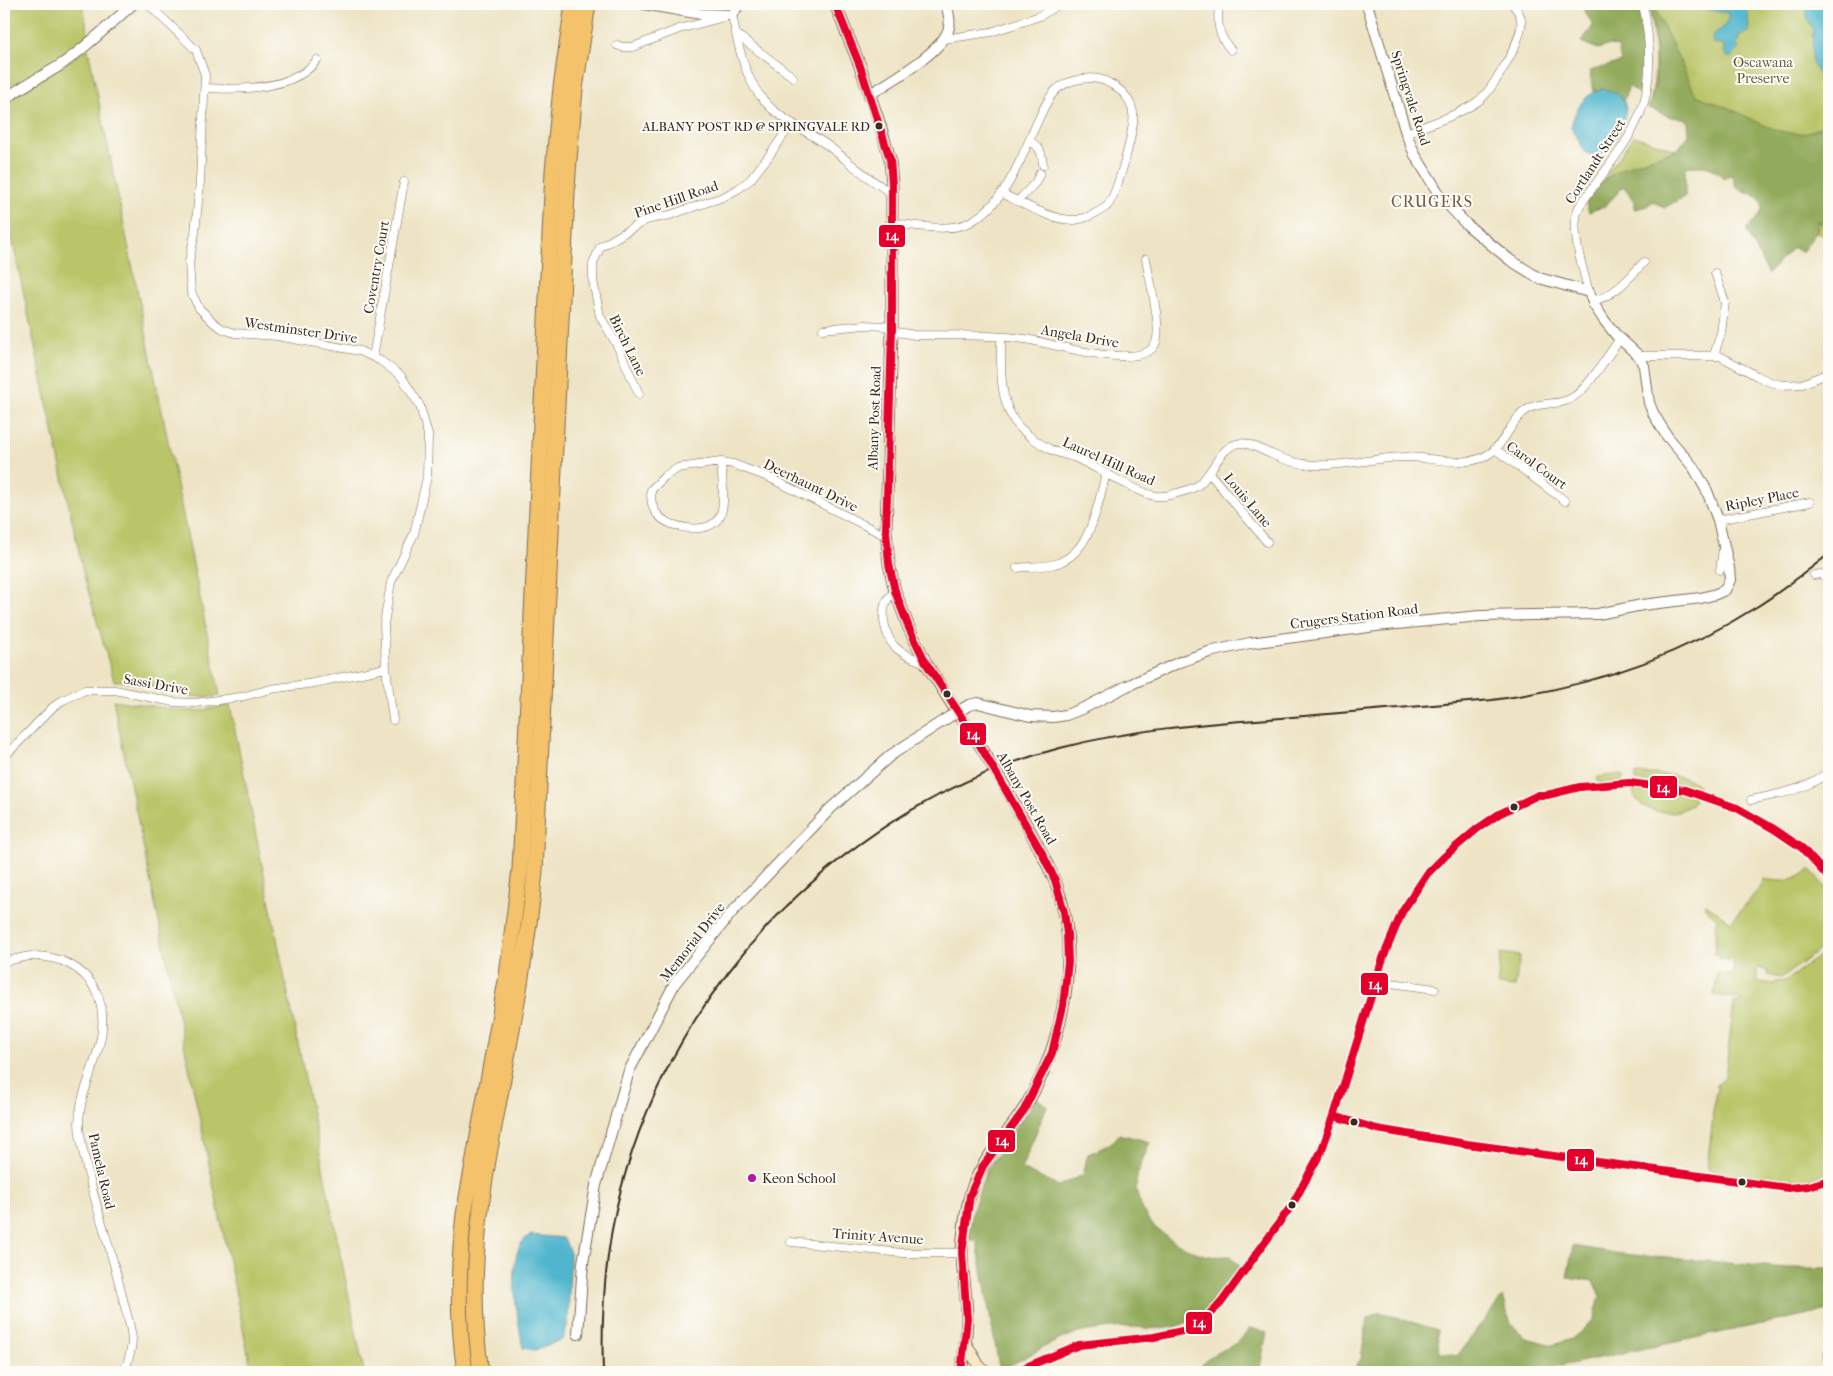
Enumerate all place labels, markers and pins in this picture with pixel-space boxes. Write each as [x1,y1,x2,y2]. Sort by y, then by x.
place label: ALBANY POST RD @ SPRINGVALE RD [641,119,870,134]
marker: ALBANY POST RD @ SPRINGVALE RD [874,121,884,131]
unlabelled marker [942,689,952,699]
unlabelled marker [1509,802,1519,812]
unlabelled marker [1349,1117,1359,1127]
place label: Keon School [762,1170,836,1187]
marker: Keon School [746,1172,758,1184]
unlabelled marker [1737,1177,1747,1187]
unlabelled marker [1287,1200,1297,1210]

